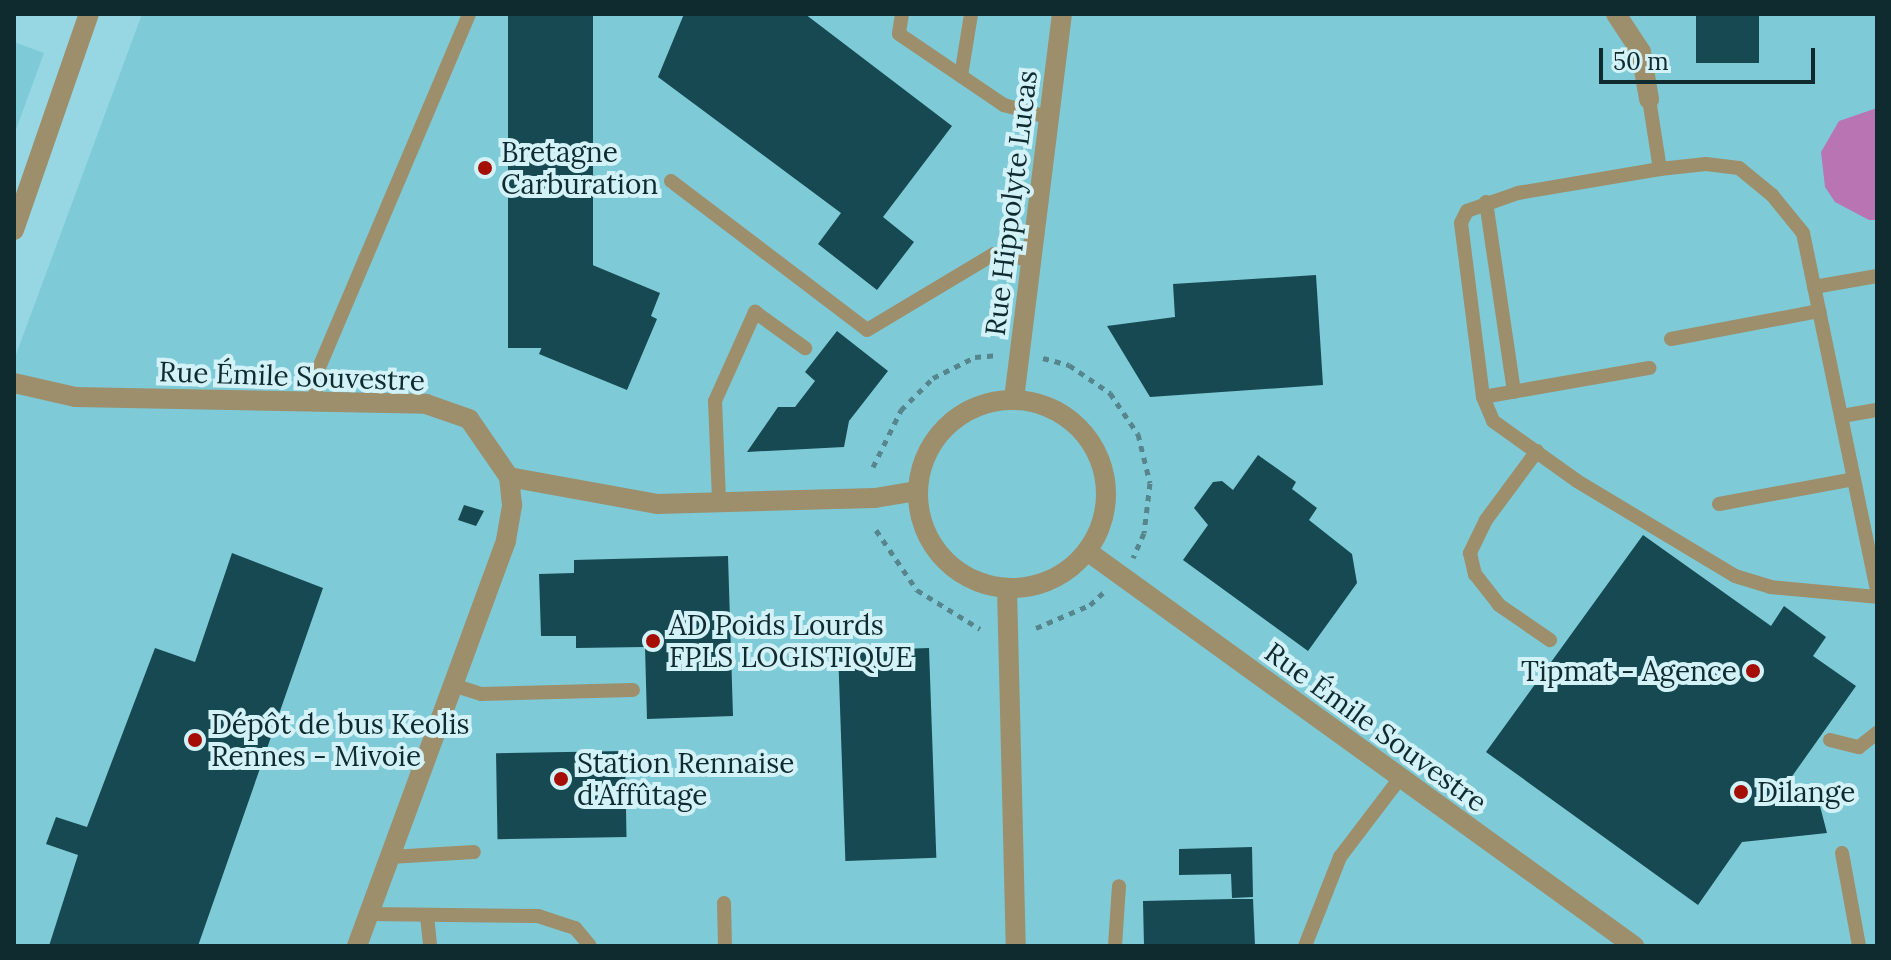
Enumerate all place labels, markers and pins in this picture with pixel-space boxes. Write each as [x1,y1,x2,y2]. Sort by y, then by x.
place label: Bretagne Carburation [501,135,658,201]
marker: Bretagne Carburation [476,159,494,177]
place label: AD Poids Lourds FPLS LOGISTIQUE [669,608,913,674]
marker: AD Poids Lourds FPLS LOGISTIQUE [644,632,662,650]
place label: Tipmat - Agence [1521,654,1737,688]
marker: Tipmat - Agence [1744,662,1762,680]
place label: Dépôt de bus Keolis Rennes - Mivoie [211,707,470,773]
marker: Dépôt de bus Keolis Rennes - Mivoie [186,731,204,749]
place label: Station Rennaise d'Affûtage [577,746,794,812]
marker: Station Rennaise d'Affûtage [552,770,570,788]
place label: Dilange [1757,775,1855,809]
marker: Dilange [1732,783,1750,801]

